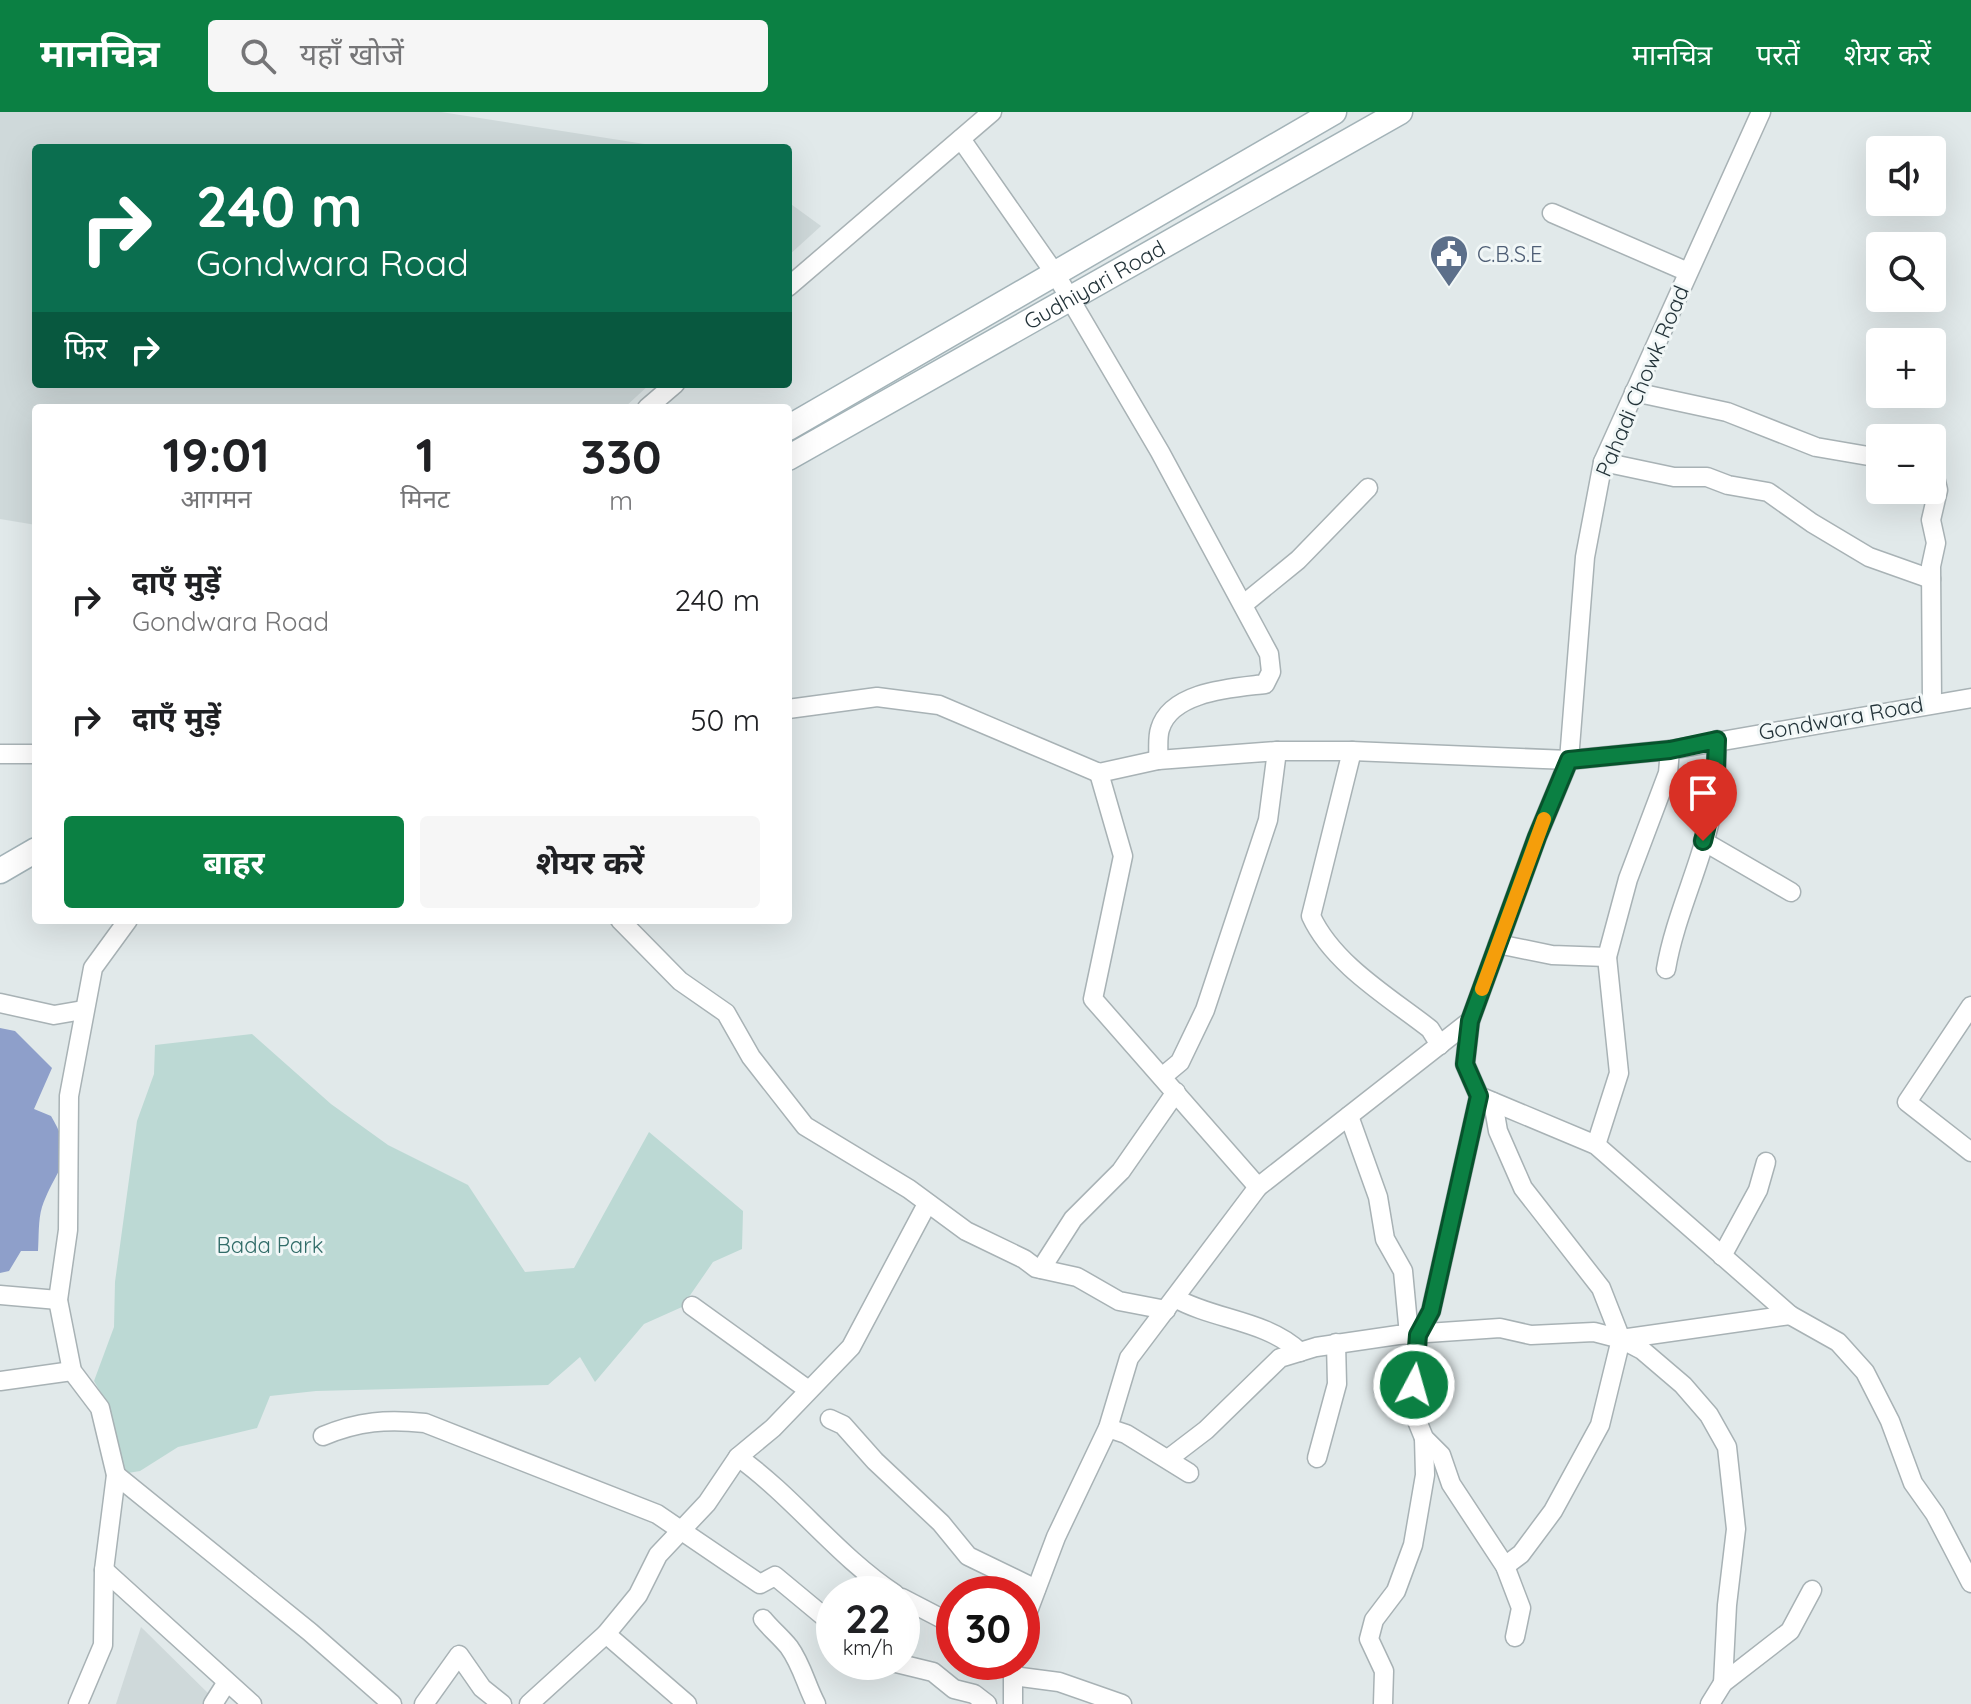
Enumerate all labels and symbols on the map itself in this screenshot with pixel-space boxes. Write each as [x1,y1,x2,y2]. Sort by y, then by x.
public building icon: C.B.S.E [1428,233,1470,288]
street label: Gudhiyari Road [1019,234,1170,336]
place label: C.B.S.E [1477,240,1543,268]
street label: Pahadi Chowk Road [1589,281,1695,481]
street label: Gondwara Road [1756,690,1926,746]
pin [1669,759,1737,841]
park label: Bada Park [217,1231,323,1259]
position arrow [1372,1343,1456,1427]
speed limit sign: 30 [936,1576,1040,1680]

